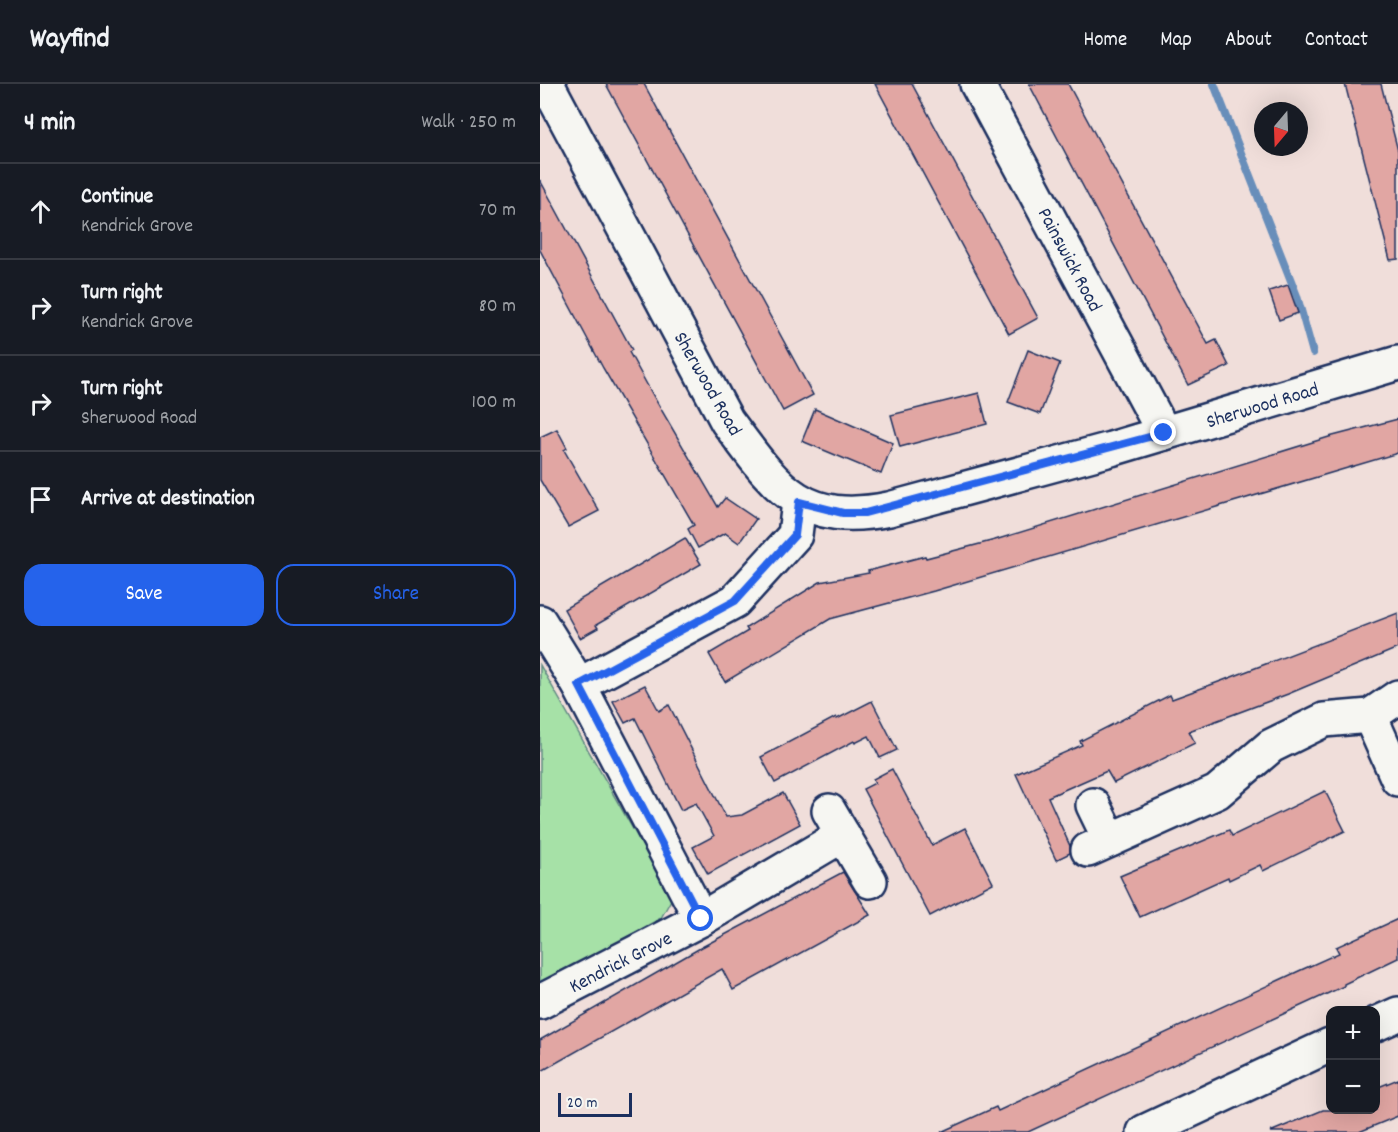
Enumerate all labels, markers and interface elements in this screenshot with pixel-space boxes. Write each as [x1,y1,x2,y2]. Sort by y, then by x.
text: Wayfind [30,21,110,61]
text: Home [1083,26,1127,56]
text: Map [1160,26,1192,56]
text: About [1225,26,1272,56]
text: Contact [1305,26,1368,56]
north arrow [1254,102,1308,156]
text: 4 min [24,105,75,142]
text: Walk · 250 m [421,109,516,137]
text: Continue [81,182,153,213]
icon: ahead [24,195,57,228]
text: 70 m [479,197,516,225]
street label: Painswick Road [1029,203,1108,318]
text: Kendrick Grove [81,213,193,241]
text: Turn right [81,278,163,309]
icon: right [24,291,57,324]
text: 80 m [479,293,516,321]
text: Kendrick Grove [81,309,193,337]
street label: Sherwood Road [665,327,748,442]
text: Turn right [81,374,163,405]
street label: Sherwood Road [1203,376,1323,437]
icon: right [24,387,57,420]
text: 100 m [472,389,516,417]
text: Sherwood Road [81,405,197,433]
route end [1150,419,1176,445]
icon: arrive [24,483,57,516]
text: Arrive at destination [81,484,255,515]
button: Save [24,564,264,626]
button: Share [276,564,516,626]
route start [687,905,713,931]
street label: Kendrick Grove [565,926,678,1002]
map controls [1326,1006,1380,1114]
button: + [1326,1006,1380,1060]
button: − [1326,1060,1380,1114]
scale bar [558,1090,632,1118]
text: 20 m [567,1092,597,1115]

